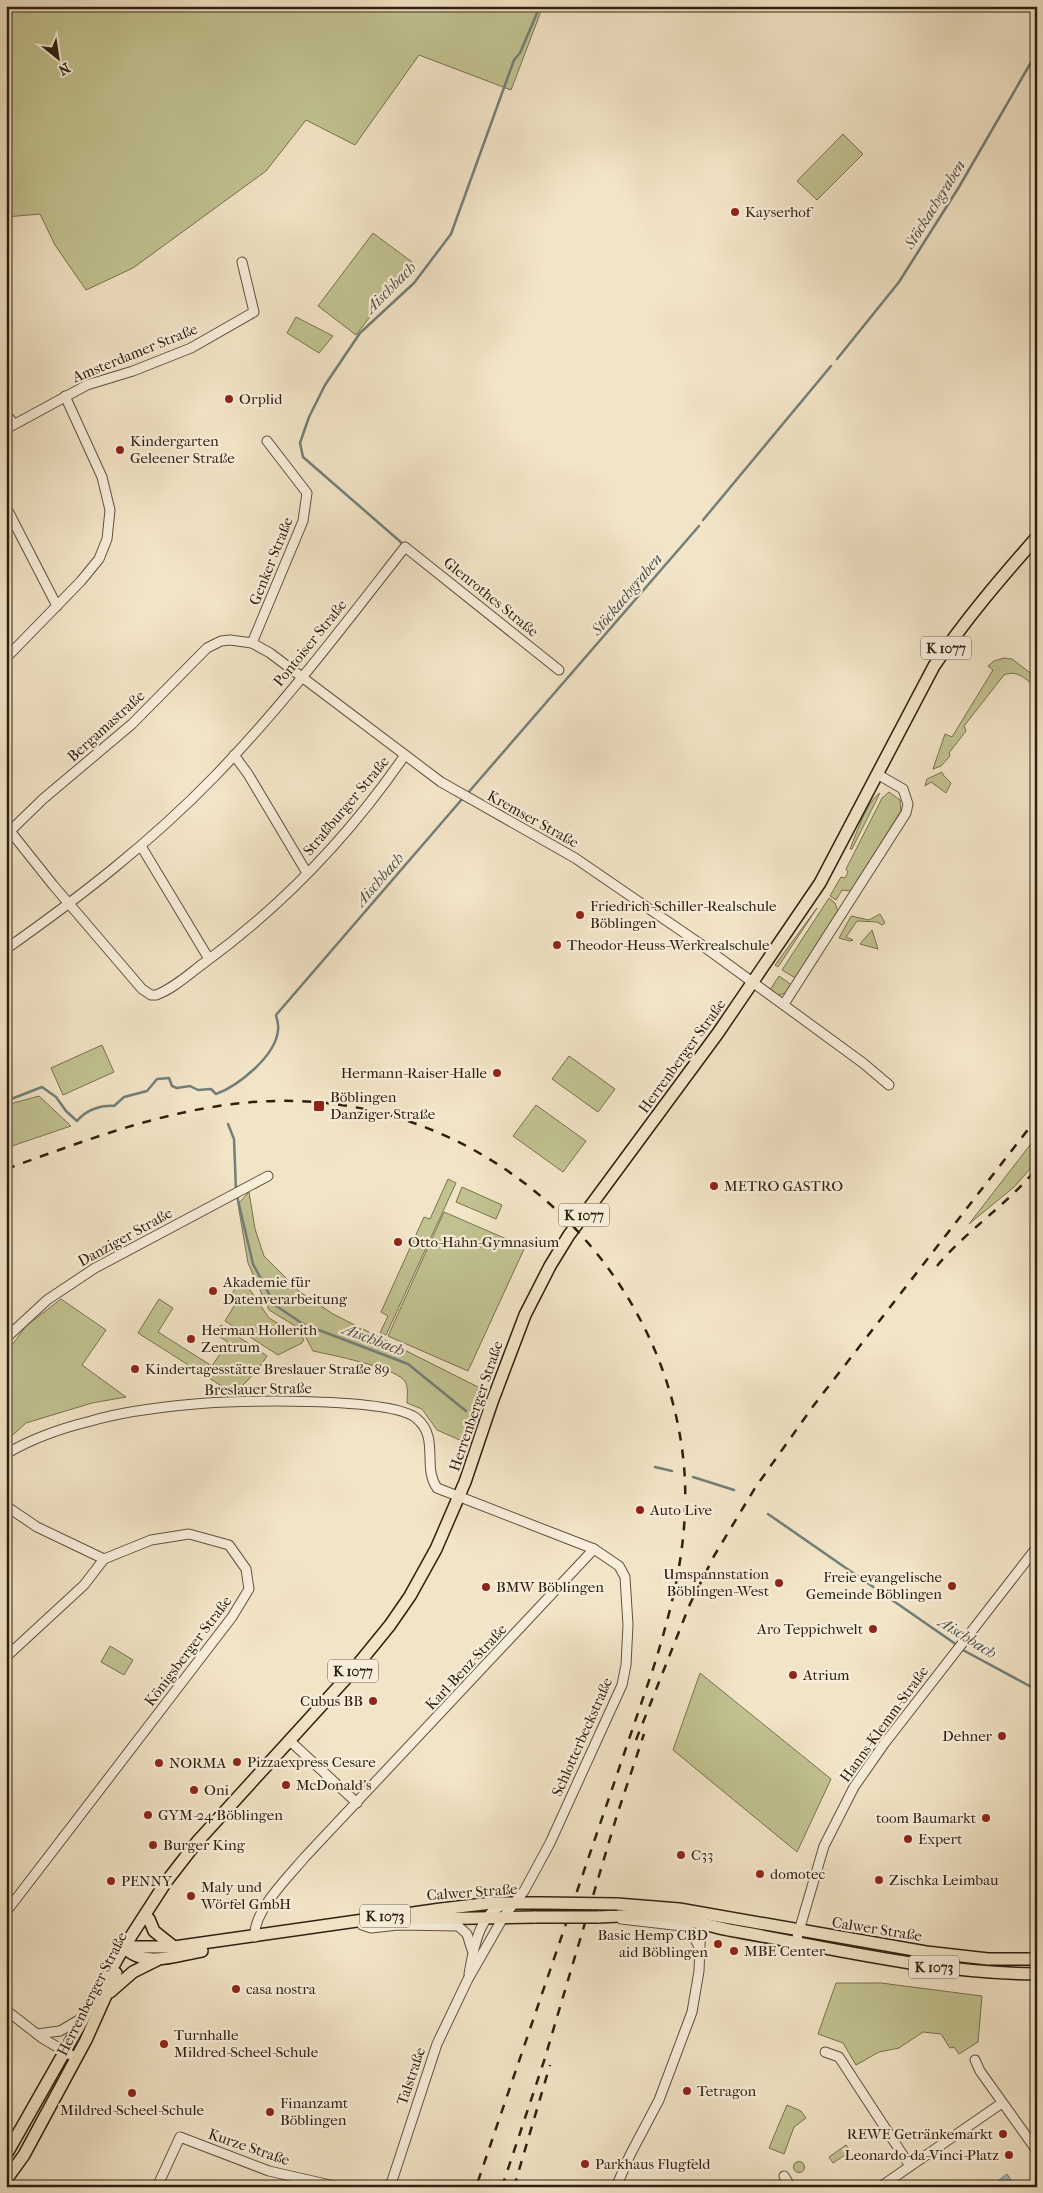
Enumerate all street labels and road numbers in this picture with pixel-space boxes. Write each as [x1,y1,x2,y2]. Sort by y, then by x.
street label: Amsterdamer Straße [69,319,201,387]
street label: Genker Straße [245,514,297,608]
street label: Glenrothes Straße [440,553,542,641]
street label: Pontoiser Straße [269,595,351,690]
road number: K 1077 [921,636,971,660]
street label: Bergamastraße [64,686,149,765]
street label: Straßburger Straße [299,752,393,859]
street label: Kremser Straße [484,786,582,852]
street label: Herrenberger Straße [635,995,730,1117]
street label: Danziger Straße [75,1203,176,1270]
road number: K 1077 [559,1204,609,1226]
street label: Herrenberger Straße [445,1338,507,1473]
street label: Breslauer Straße [204,1379,312,1399]
street label: Königsberger Straße [141,1592,236,1710]
street label: Karl-Benz-Straße [422,1620,511,1714]
road number: K 1077 [328,1660,378,1682]
street label: Hanns-Klemm-Straße [836,1662,932,1785]
street label: Schlotterbeckstraße [548,1674,617,1799]
street label: Calwer Straße [426,1880,519,1904]
road number: K 1073 [360,1904,410,1928]
street label: Calwer Straße [831,1913,924,1945]
street label: Herrenberger Straße [53,1929,131,2059]
road number: K 1073 [909,1955,959,1978]
street label: Talstraße [393,2044,429,2107]
street label: Kurze Straße [206,2125,293,2170]

